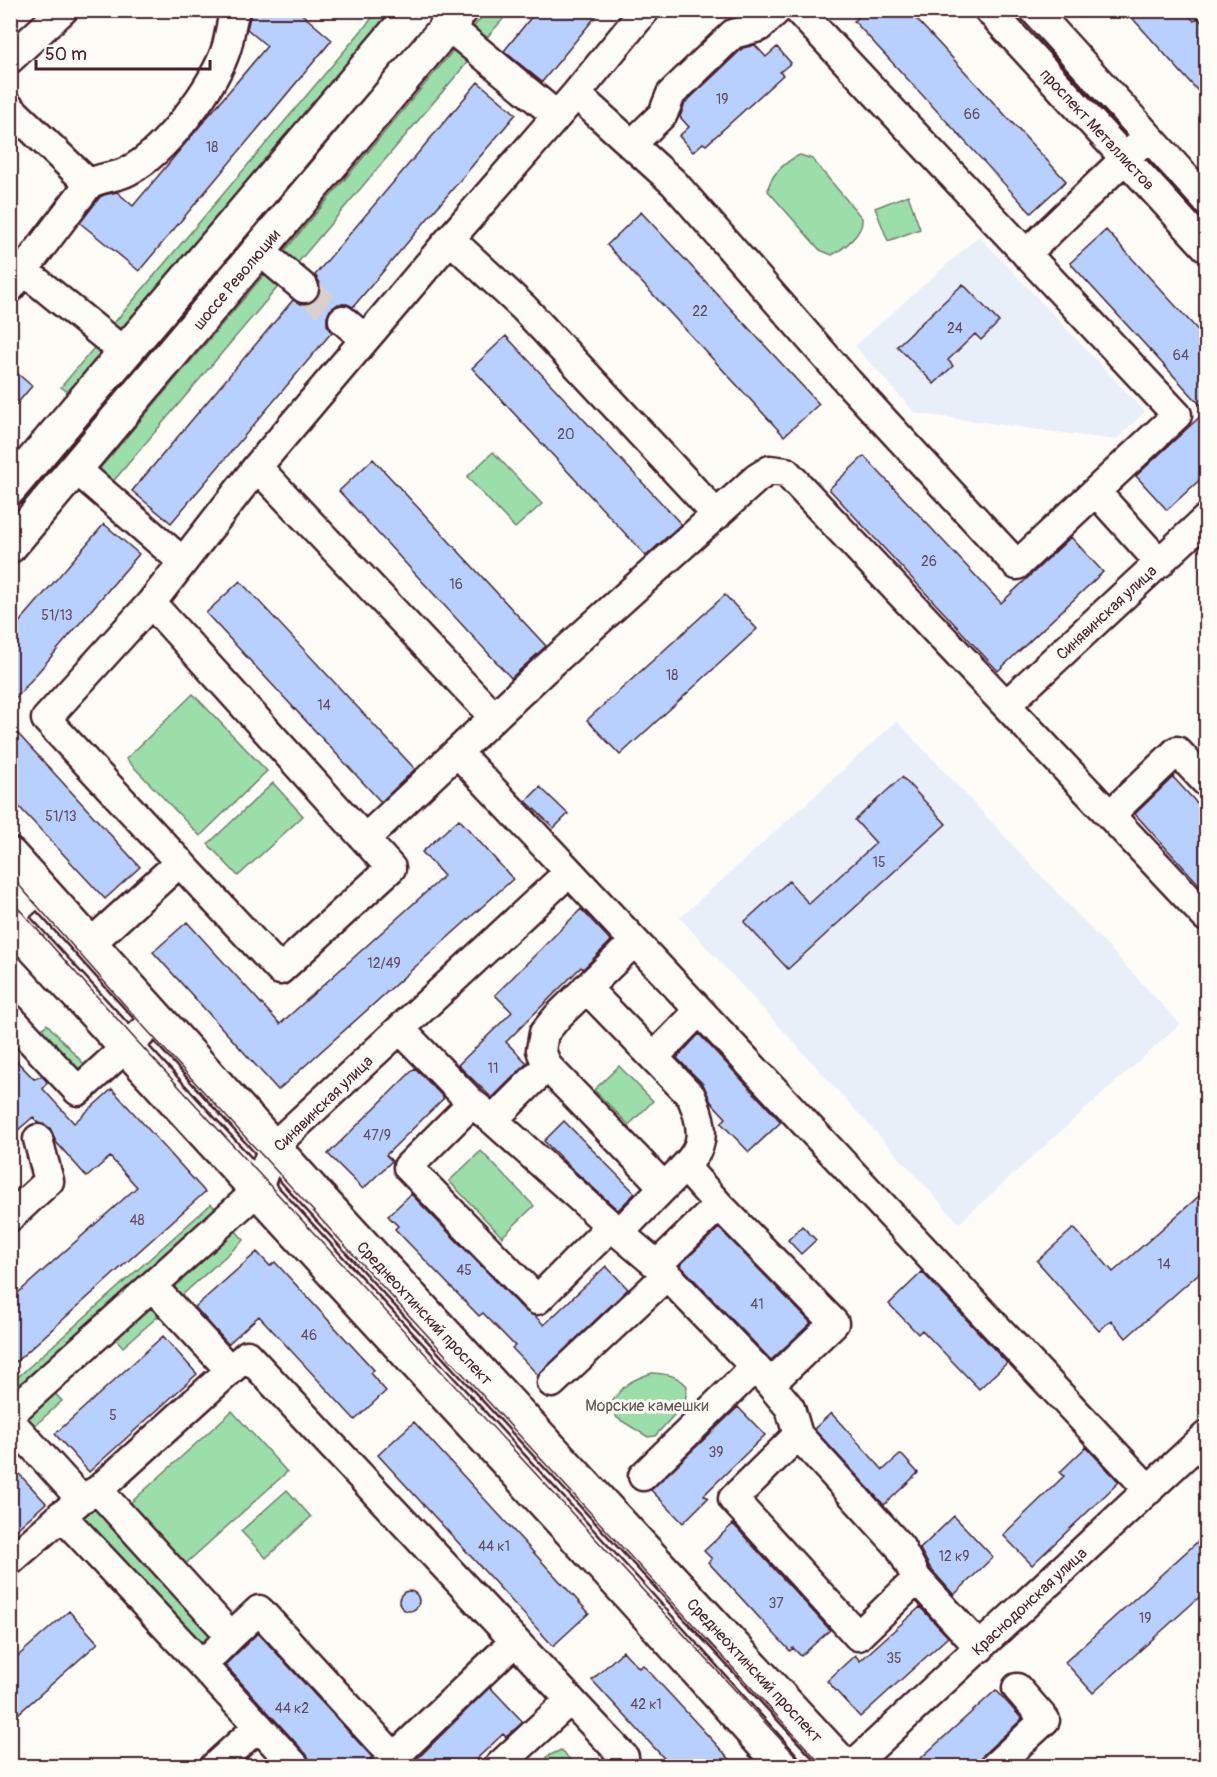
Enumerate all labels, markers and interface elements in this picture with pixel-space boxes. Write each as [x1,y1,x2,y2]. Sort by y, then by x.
scale bar [36,33,210,71]
text: 50 m [45,43,87,66]
street label: проспект Металлистов [1036,65,1159,195]
house number: 19 [716,91,728,108]
house number: 66 [964,106,980,123]
house number: 18 [206,139,218,156]
street label: шоссе Революции [189,225,285,334]
house number: 22 [692,303,708,320]
house number: 24 [947,320,963,337]
house number: 64 [1173,347,1189,364]
house number: 20 [557,426,575,443]
house number: 26 [921,553,937,570]
street label: Синявинская улица [1052,561,1161,664]
house number: 16 [449,576,463,593]
house number: 51/13 [41,607,73,624]
house number: 18 [666,667,678,684]
house number: 14 [317,697,331,714]
house number: 51/13 [45,808,77,825]
house number: 15 [872,854,886,871]
house number: 12/49 [367,955,401,972]
street label: Синявинская улица [270,1051,377,1156]
house number: 11 [488,1060,498,1077]
house number: 47/9 [363,1127,391,1144]
house number: 48 [129,1212,145,1229]
street label: Среднеохтинский проспект [352,1237,496,1390]
house number: 14 [1157,1256,1171,1273]
house number: 45 [456,1262,472,1279]
house number: 41 [750,1296,764,1313]
house number: 46 [301,1327,317,1344]
park label: Морские камешки [585,1396,709,1416]
house number: 5 [109,1407,117,1424]
house number: 39 [708,1444,724,1461]
house number: 44 к1 [478,1538,510,1555]
street label: Краснодонская улица [968,1543,1091,1660]
house number: 12 к9 [939,1548,969,1565]
street label: Среднеохтинский проспект [682,1594,826,1747]
house number: 37 [768,1595,784,1612]
house number: 19 [1139,1610,1151,1627]
house number: 35 [886,1650,902,1667]
house number: 42 к1 [630,1696,662,1713]
house number: 44 к2 [275,1700,309,1717]

